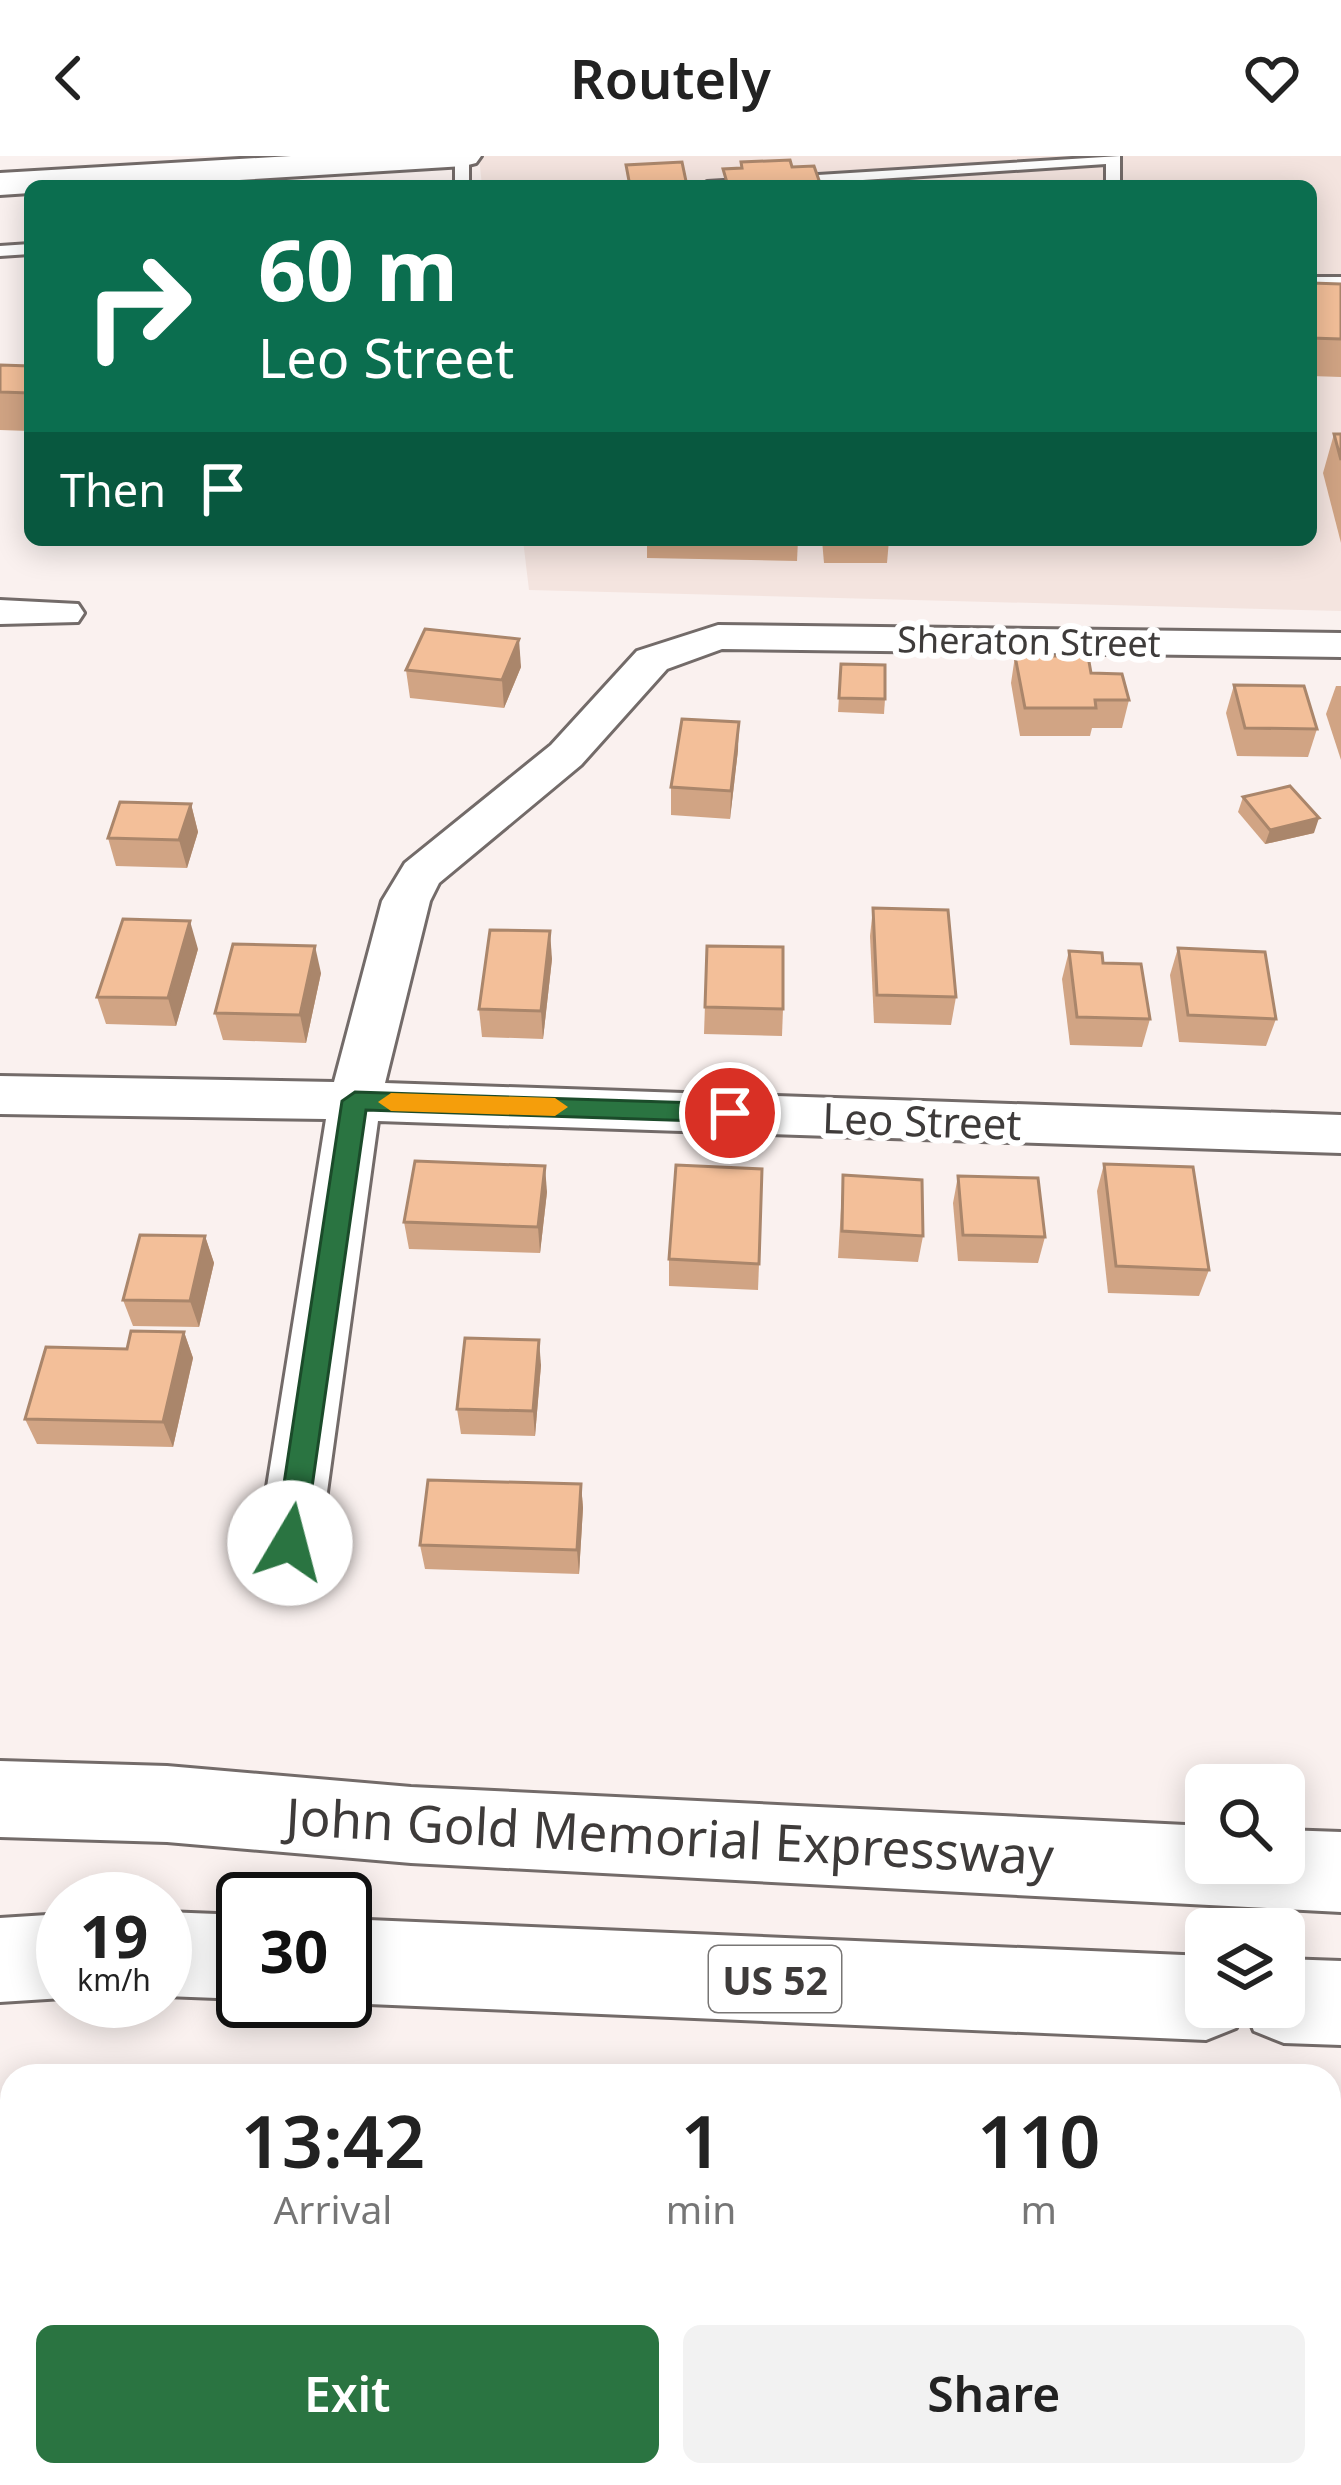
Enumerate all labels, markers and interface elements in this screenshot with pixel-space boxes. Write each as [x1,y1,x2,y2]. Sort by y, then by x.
text: Routely [570,41,771,115]
icon: back [36,45,102,111]
icon: heart [1239,45,1305,111]
text: 60 m [258,211,458,326]
icon: right [60,228,216,384]
text: Leo Street [258,320,514,394]
icon: arrive [190,456,256,522]
text: Then [60,459,166,520]
street label: Sheraton Street [897,614,1161,668]
pin [679,1062,781,1164]
icon: arrive [697,1080,763,1146]
street label: Leo Street [821,1088,1023,1152]
position arrow [227,1480,353,1606]
map controls [1185,1764,1305,2028]
button: search [1185,1764,1305,1884]
street label: John Gold Memorial Expressway [280,1780,1057,1890]
speed limit sign: 30 [216,1872,372,2028]
text: 19 [80,1894,148,1976]
button: layers [1185,1908,1305,2028]
road number: US 52 [709,1946,841,2012]
text: km/h [77,1959,151,2000]
text: 13:42 [241,2091,425,2189]
text: 1 [680,2091,722,2189]
text: 110 [977,2091,1100,2189]
text: Arrival [273,2182,392,2235]
text: min [666,2182,736,2235]
text: m [1020,2182,1057,2235]
button: Exit [36,2325,659,2463]
button: Share [683,2325,1305,2463]

